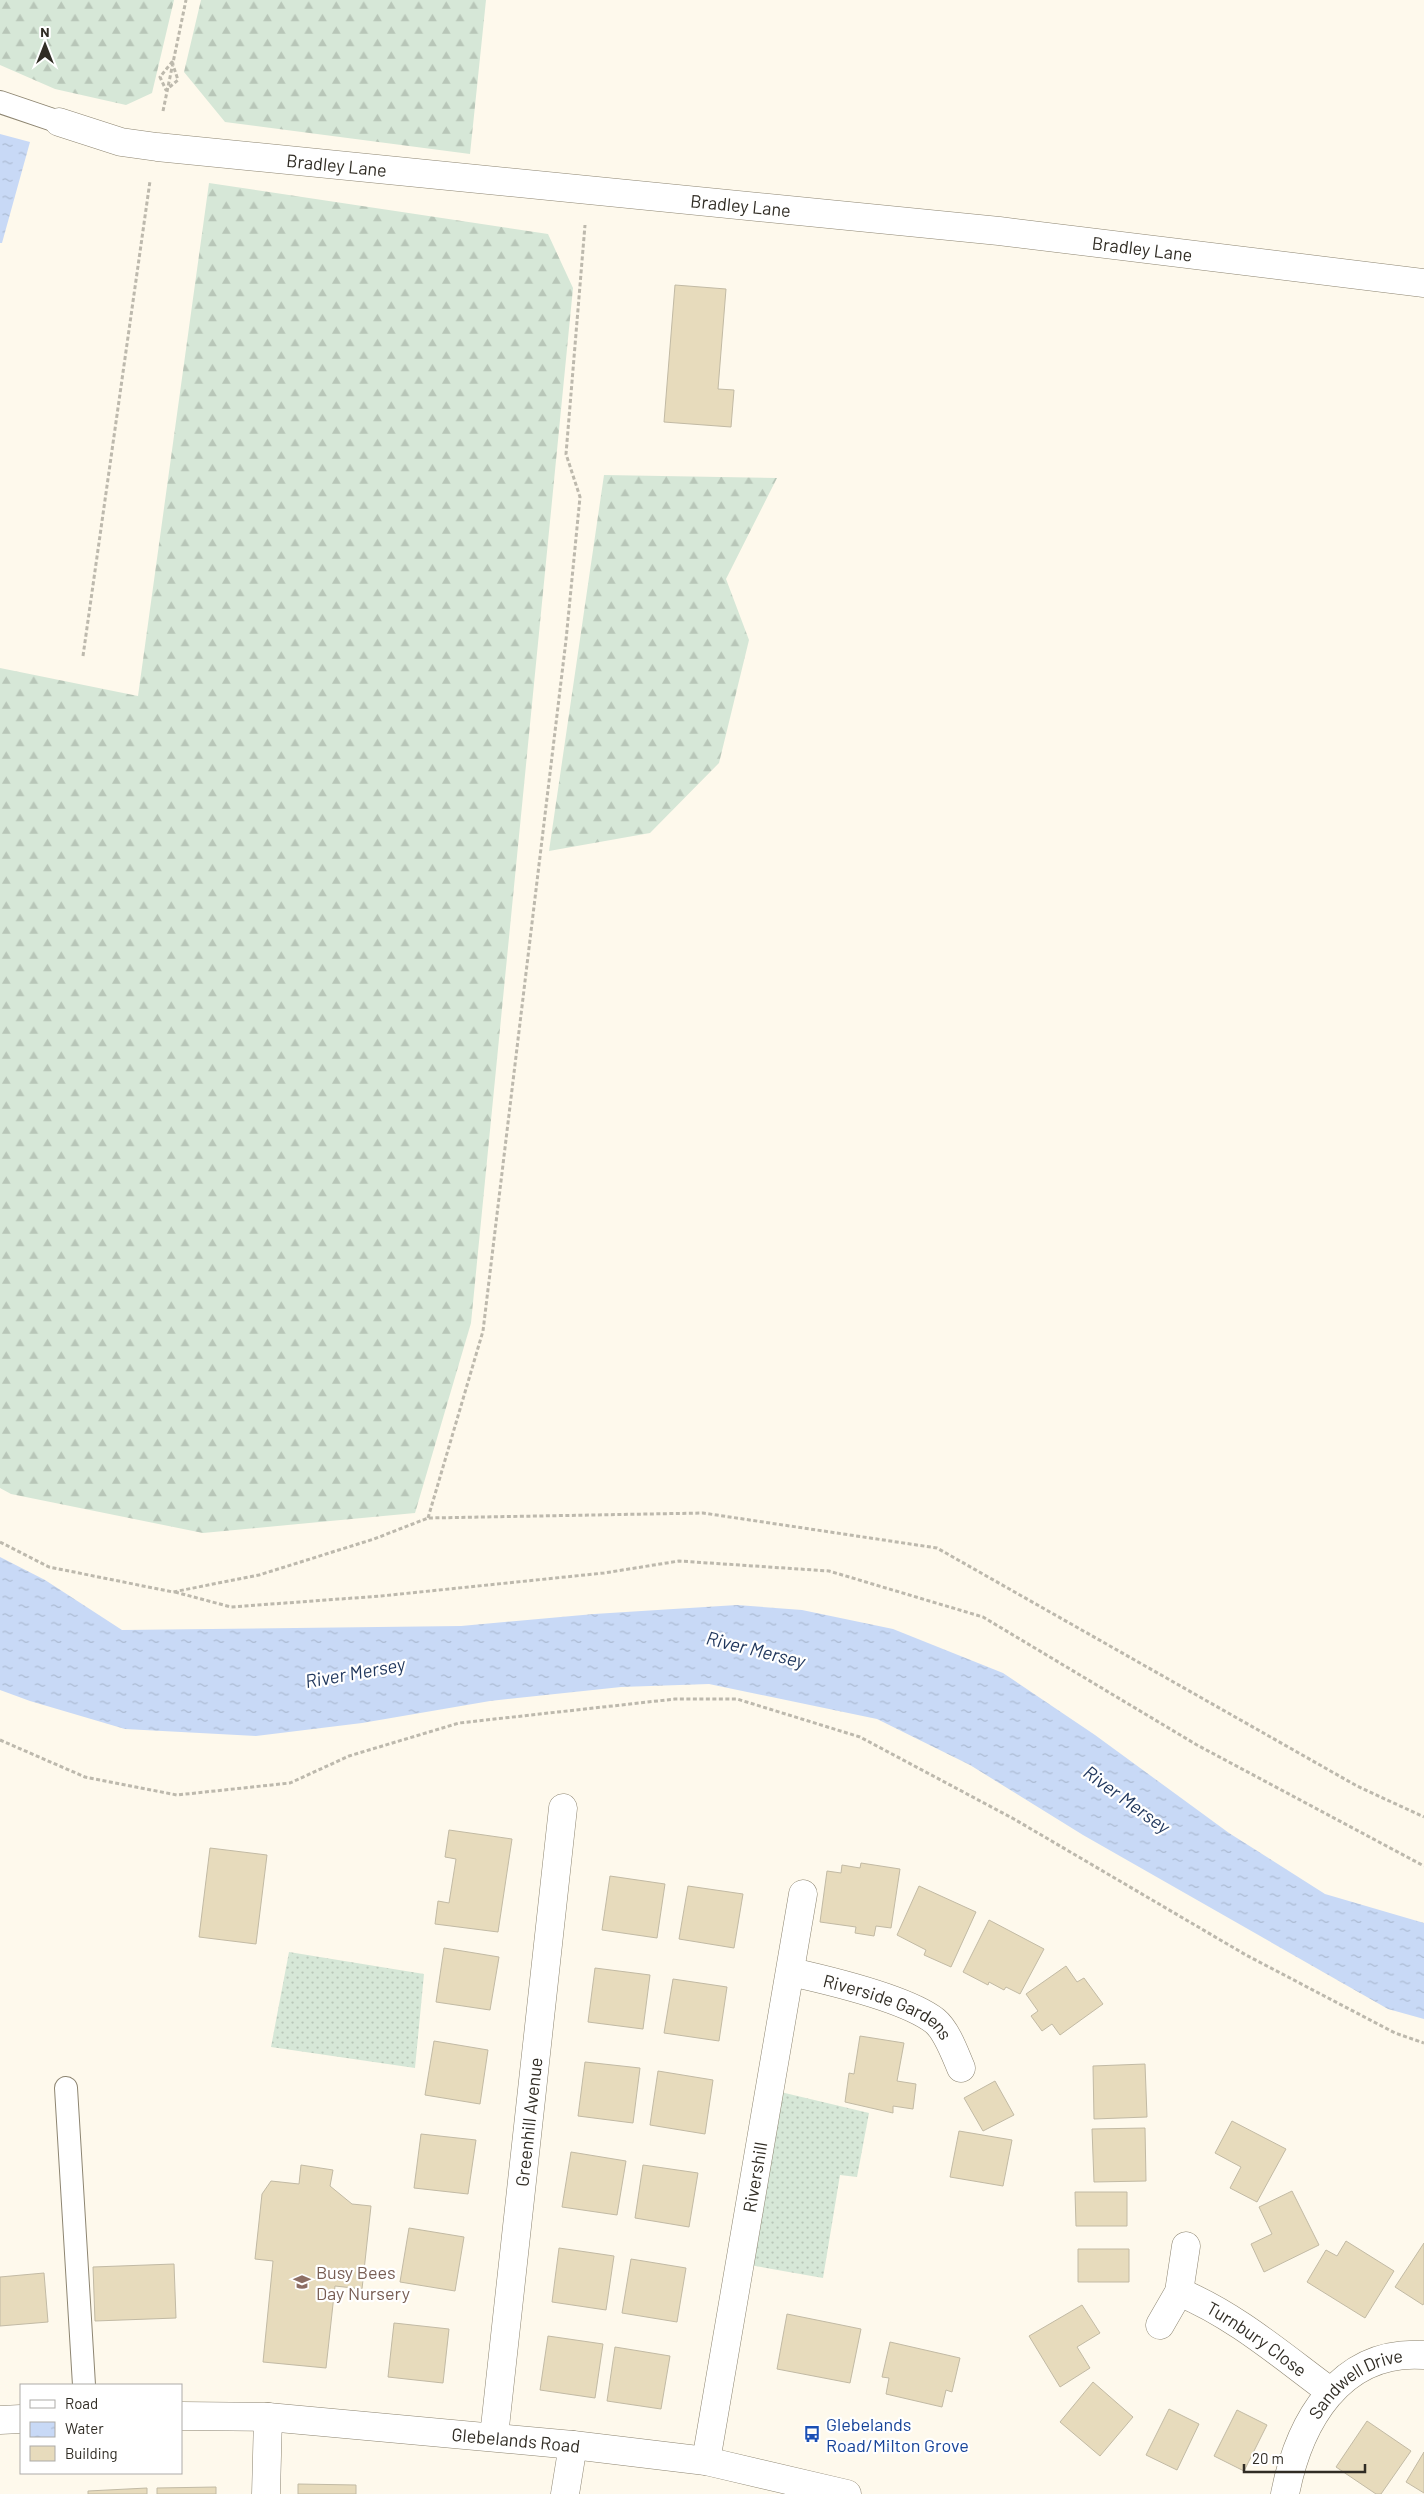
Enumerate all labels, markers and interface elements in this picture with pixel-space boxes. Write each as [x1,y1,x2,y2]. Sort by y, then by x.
north arrow [20,20,70,70]
text: N [40,23,50,40]
street label: Bradley Lane [285,149,388,181]
street label: Bradley Lane [689,189,792,221]
street label: Bradley Lane [1091,231,1194,266]
water label: River Mersey [704,1626,808,1673]
water label: River Mersey [303,1652,407,1692]
water label: River Mersey [1079,1760,1175,1838]
street label: Riverside Gardens [821,1969,957,2044]
street label: Greenhill Avenue [510,2056,547,2188]
street label: Rivershill [738,2140,771,2214]
place label: Busy Bees Day Nursery [316,2261,410,2304]
school or university icon: Busy Bees Day Nursery [292,2272,312,2292]
street label: Turnbury Close [1203,2296,1311,2381]
street label: Sandwell Drive [1304,2344,1404,2423]
legend [20,2384,182,2474]
text: Road [65,2394,98,2412]
place label: Glebelands Road/Milton Grove [826,2413,969,2456]
text: Water [65,2419,104,2437]
street label: Glebelands Road [451,2423,581,2457]
bus stop icon: Glebelands Road/Milton Grove [802,2424,822,2444]
scale bar [1244,2442,1365,2474]
text: Building [65,2444,118,2462]
text: 20 m [1252,2449,1284,2467]

